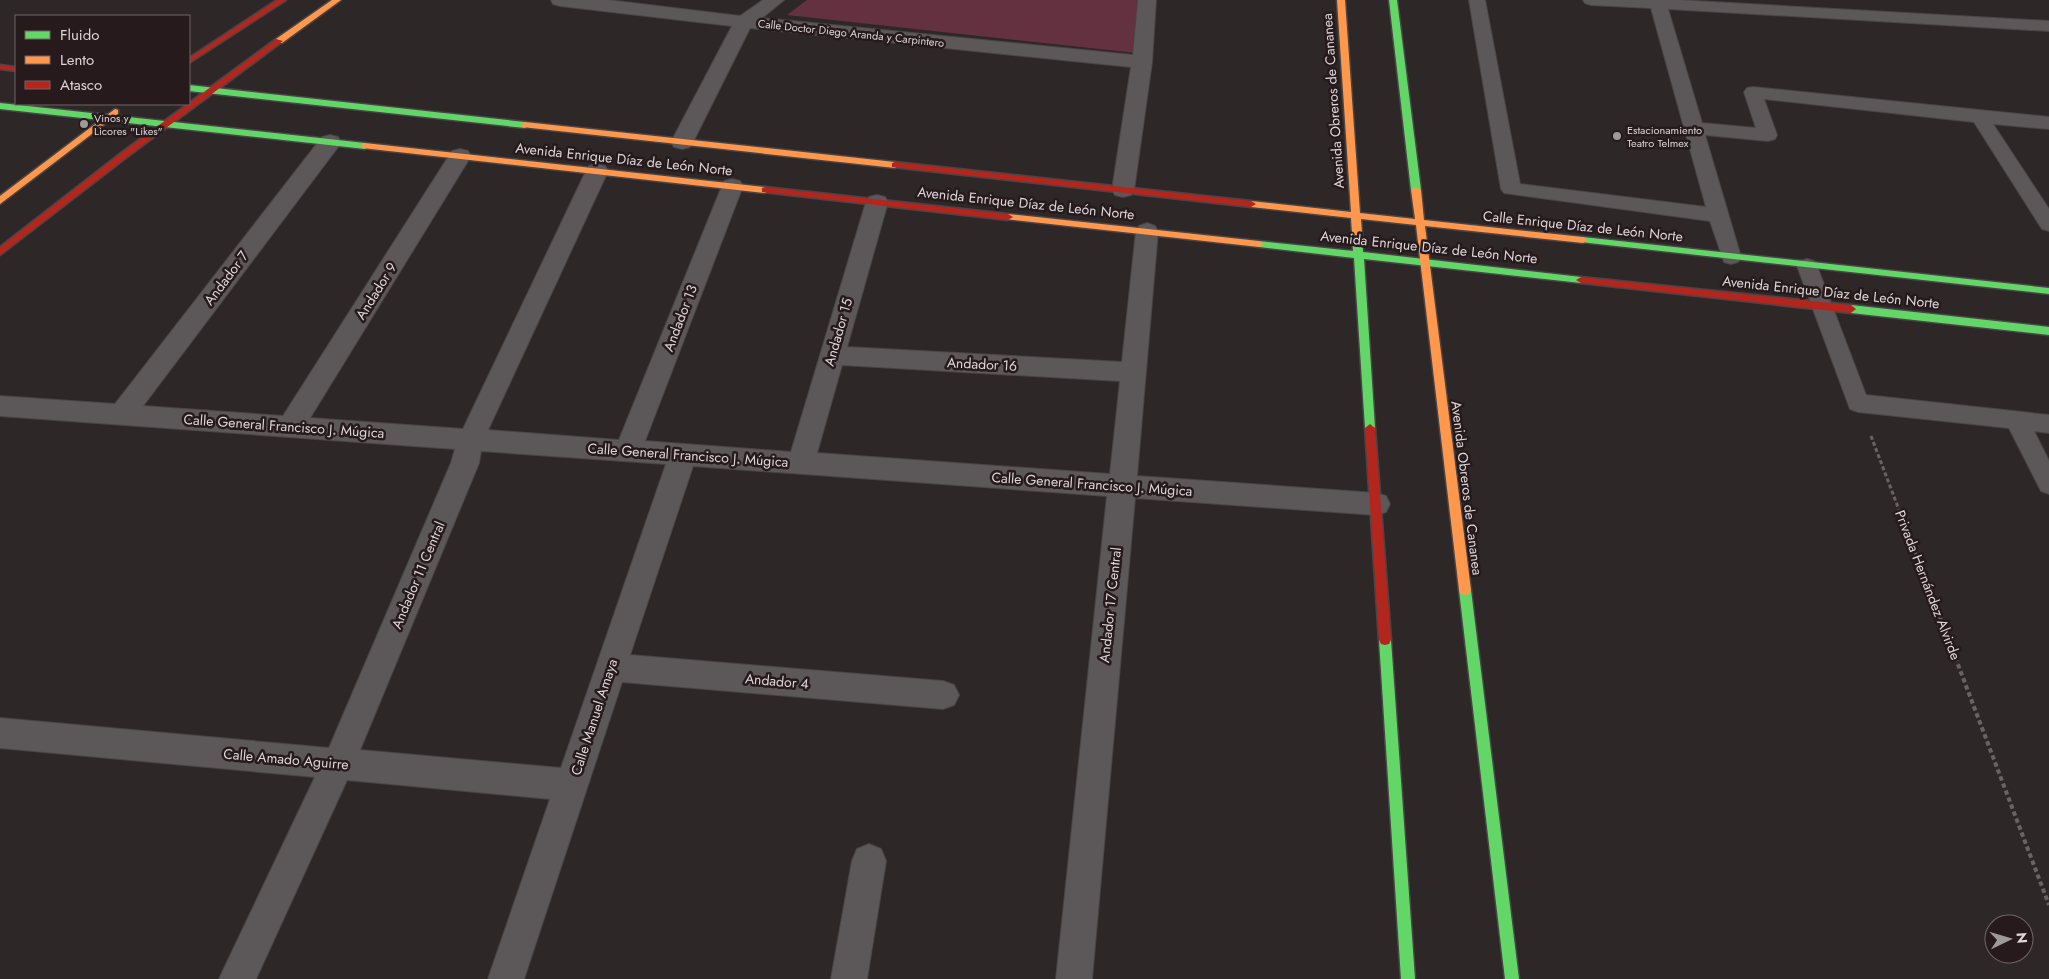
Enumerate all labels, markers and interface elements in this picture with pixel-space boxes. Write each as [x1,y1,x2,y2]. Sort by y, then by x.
street label: Avenida Obreros de Cananea [1317,13,1349,189]
legend [15,15,190,105]
street label: Calle Doctor Diego Aranda y Carpintero [757,15,945,51]
text: Fluido [60,24,99,46]
text: Lento [60,49,94,71]
text: Atasco [60,74,102,96]
place label: Vinos y Licores "Likes" [94,110,163,139]
marker: Vinos y Licores "Likes" [78,118,90,130]
place label: Estacionamiento Teatro Telmex [1627,122,1702,151]
marker: Estacionamiento Teatro Telmex [1611,130,1623,142]
street label: Avenida Enrique Díaz de León Norte [514,138,734,180]
street label: Avenida Enrique Díaz de León Norte [916,182,1136,224]
street label: Calle Enrique Díaz de León Norte [1482,206,1684,246]
street label: Avenida Enrique Díaz de León Norte [1319,226,1539,268]
street label: Andador 7 [199,246,253,309]
street label: Andador 9 [351,259,401,323]
street label: Avenida Enrique Díaz de León Norte [1721,271,1941,313]
street label: Andador 13 [658,281,702,354]
street label: Andador 15 [819,295,857,368]
street label: Andador 16 [946,352,1018,376]
street label: Avenida Obreros de Cananea [1446,400,1488,576]
street label: Calle General Francisco J. Múgica [183,409,385,443]
street label: Calle General Francisco J. Múgica [587,438,789,472]
street label: Calle General Francisco J. Múgica [991,467,1193,501]
street label: Privada Hernández Alvirde [1890,507,1966,663]
street label: Andador 11 Central [386,518,450,632]
street label: Andador 17 Central [1094,546,1126,664]
street label: Calle Manuel Amaya [566,656,622,778]
street label: Andador 4 [744,668,810,694]
street label: Calle Amado Aguirre [223,744,349,774]
north arrow [1984,914,2034,964]
text: N [2012,931,2032,944]

